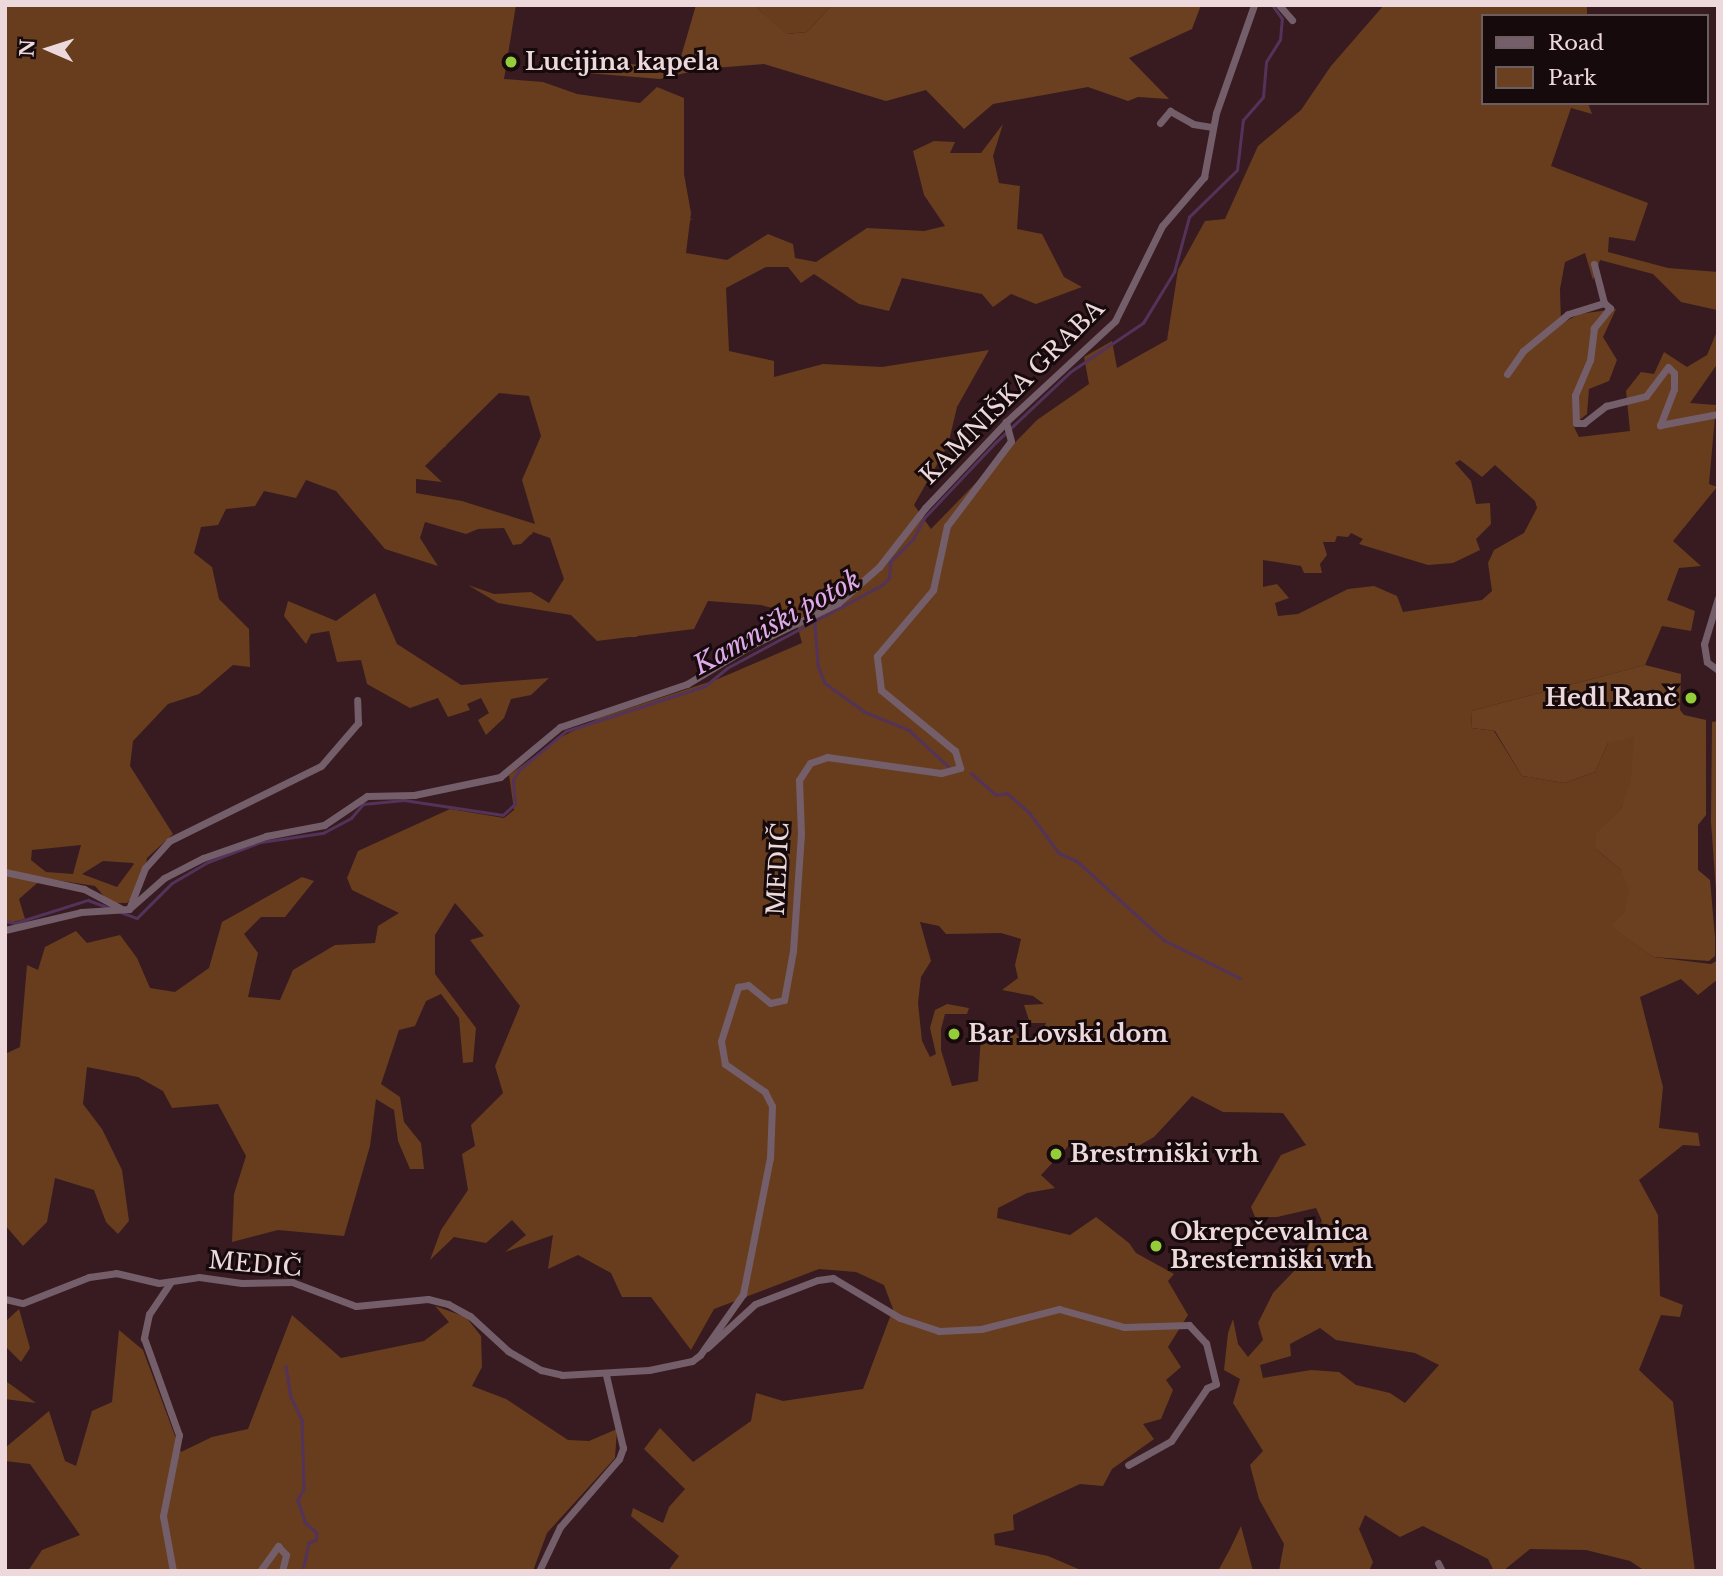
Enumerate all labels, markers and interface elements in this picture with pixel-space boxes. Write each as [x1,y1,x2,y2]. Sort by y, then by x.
north arrow [14,14,84,84]
legend [1482,14,1709,105]
text: Road [1548,30,1604,56]
text: N [16,38,39,57]
place label: Lucijina kapela [525,48,719,76]
marker: Lucijina kapela [503,54,519,70]
text: Park [1548,65,1597,91]
street label: KAMNIŠKA GRABA [914,294,1110,490]
water label: Kamniški potok [687,564,867,682]
place label: Hedl Ranč [1545,684,1677,712]
marker: Hedl Ranč [1683,690,1699,706]
street label: MEDIČ [761,822,795,916]
place label: Bar Lovski dom [968,1020,1168,1048]
marker: Bar Lovski dom [946,1026,962,1042]
place label: Brestrniški vrh [1070,1140,1260,1168]
marker: Brestrniški vrh [1048,1146,1064,1162]
place label: Okrepčevalnica Bresterniški vrh [1170,1218,1374,1274]
marker: Okrepčevalnica Bresterniški vrh [1148,1238,1164,1254]
street label: MEDIČ [207,1246,303,1282]

